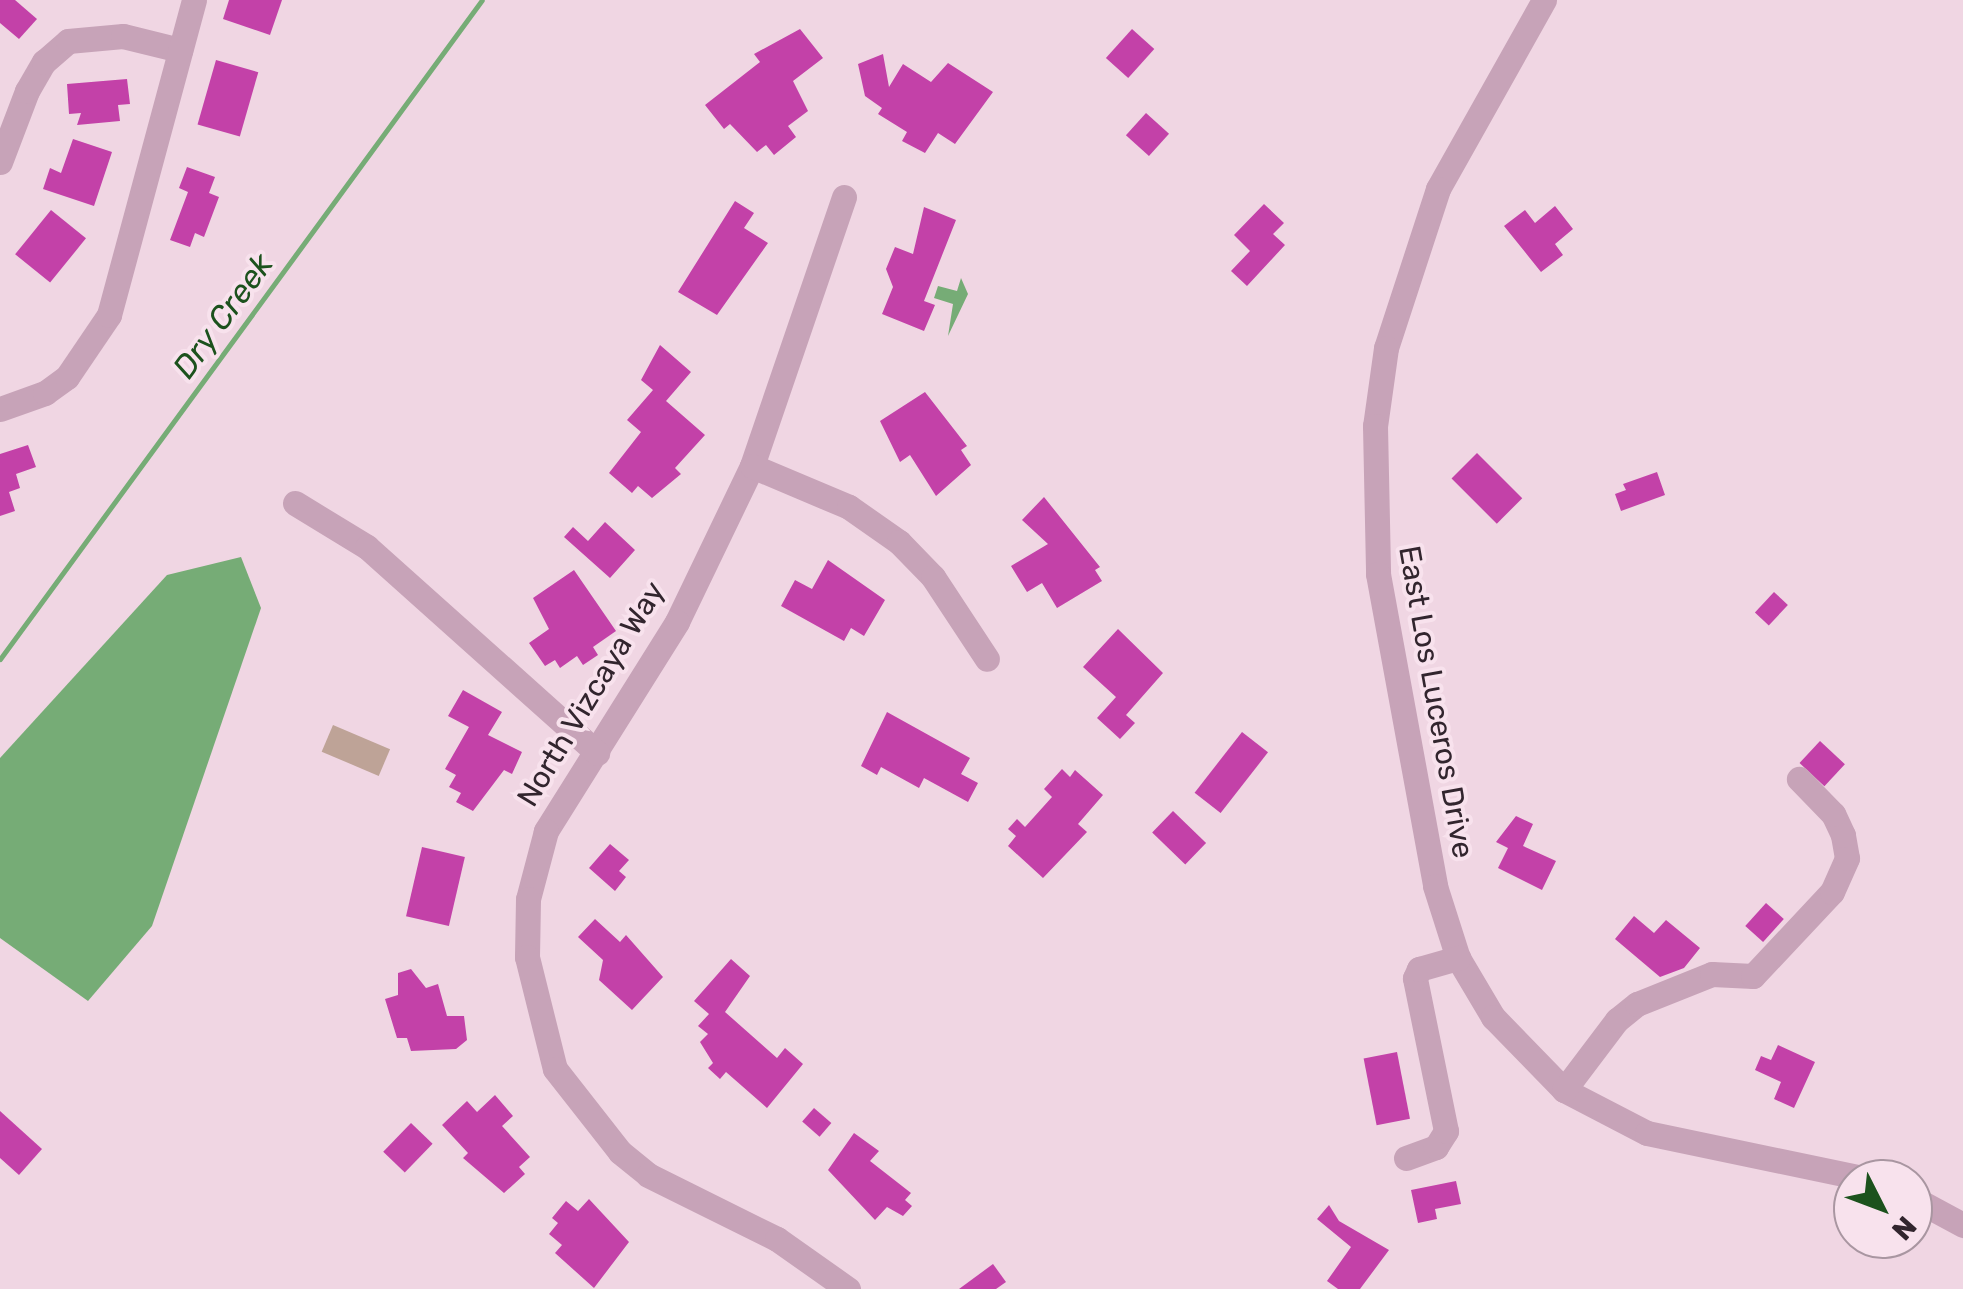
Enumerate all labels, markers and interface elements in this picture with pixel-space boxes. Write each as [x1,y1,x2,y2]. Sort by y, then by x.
water label: Dry Creek [165,246,281,386]
street label: East Los Luceros Drive [1391,543,1481,861]
street label: North Vizcaya Way [509,574,673,814]
north arrow [1833,1159,1933,1259]
text: N [1885,1210,1923,1247]

